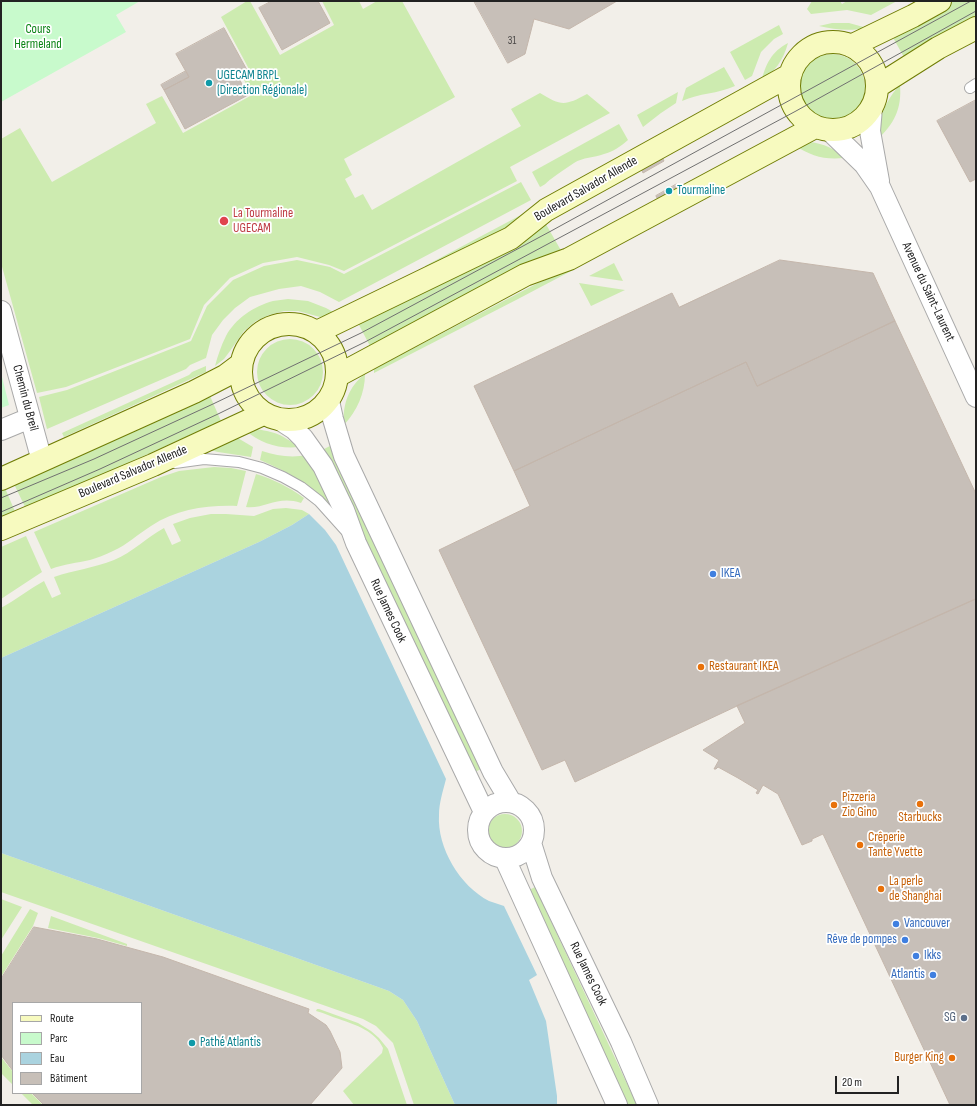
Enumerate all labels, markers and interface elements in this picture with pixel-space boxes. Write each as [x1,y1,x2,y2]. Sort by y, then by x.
park label: Cours Hermeland [14,22,62,53]
house number: 31 [508,34,516,48]
place label: UGECAM BRPL (Direction Régionale) [217,68,307,99]
marker: UGECAM BRPL (Direction Régionale) [204,78,214,88]
street label: Boulevard Salvador Allende [532,153,640,225]
place label: Tourmaline [677,183,725,199]
marker: Tourmaline [664,186,674,196]
place label: La Tourmaline UGECAM [233,206,293,237]
marker: La Tourmaline UGECAM [218,215,230,227]
street label: Avenue du Saint-Laurent [898,240,958,344]
street label: Chemin du Breil [9,363,41,433]
street label: Boulevard Salvador Allende [76,442,190,502]
place label: IKEA [721,566,740,582]
marker: IKEA [708,569,718,579]
street label: Rue James Cook [366,577,410,645]
place label: Restaurant IKEA [709,659,779,675]
marker: Restaurant IKEA [696,662,706,672]
place label: Pizzeria Zio Gino [842,790,877,821]
marker: Starbucks [915,799,925,809]
marker: Pizzeria Zio Gino [829,800,839,810]
place label: Starbucks [898,810,942,826]
place label: Crêperie Tante Yvette [868,830,923,861]
marker: Crêperie Tante Yvette [855,840,865,850]
place label: La perle de Shanghai [889,874,942,905]
marker: La perle de Shanghai [876,884,886,894]
place label: Vancouver [904,916,950,932]
marker: Vancouver [891,919,901,929]
place label: Rêve de pompes [827,932,897,948]
marker: Rêve de pompes [900,935,910,945]
street label: Rue James Cook [566,940,610,1008]
place label: Ikks [924,948,941,964]
marker: Ikks [911,951,921,961]
place label: Atlantis [891,967,925,983]
marker: Atlantis [928,970,938,980]
legend [12,1002,142,1094]
place label: SG [944,1010,956,1026]
text: Route [50,1011,74,1026]
marker: SG [959,1013,969,1023]
text: Parc [50,1031,68,1046]
place label: Pathé Atlantis [200,1035,261,1051]
marker: Pathé Atlantis [187,1038,197,1048]
place label: Burger King [894,1050,944,1066]
text: Eau [50,1051,64,1066]
marker: Burger King [947,1053,957,1063]
scale bar [837,1068,901,1094]
text: Bâtiment [50,1071,87,1086]
text: 20 m [842,1075,862,1090]

